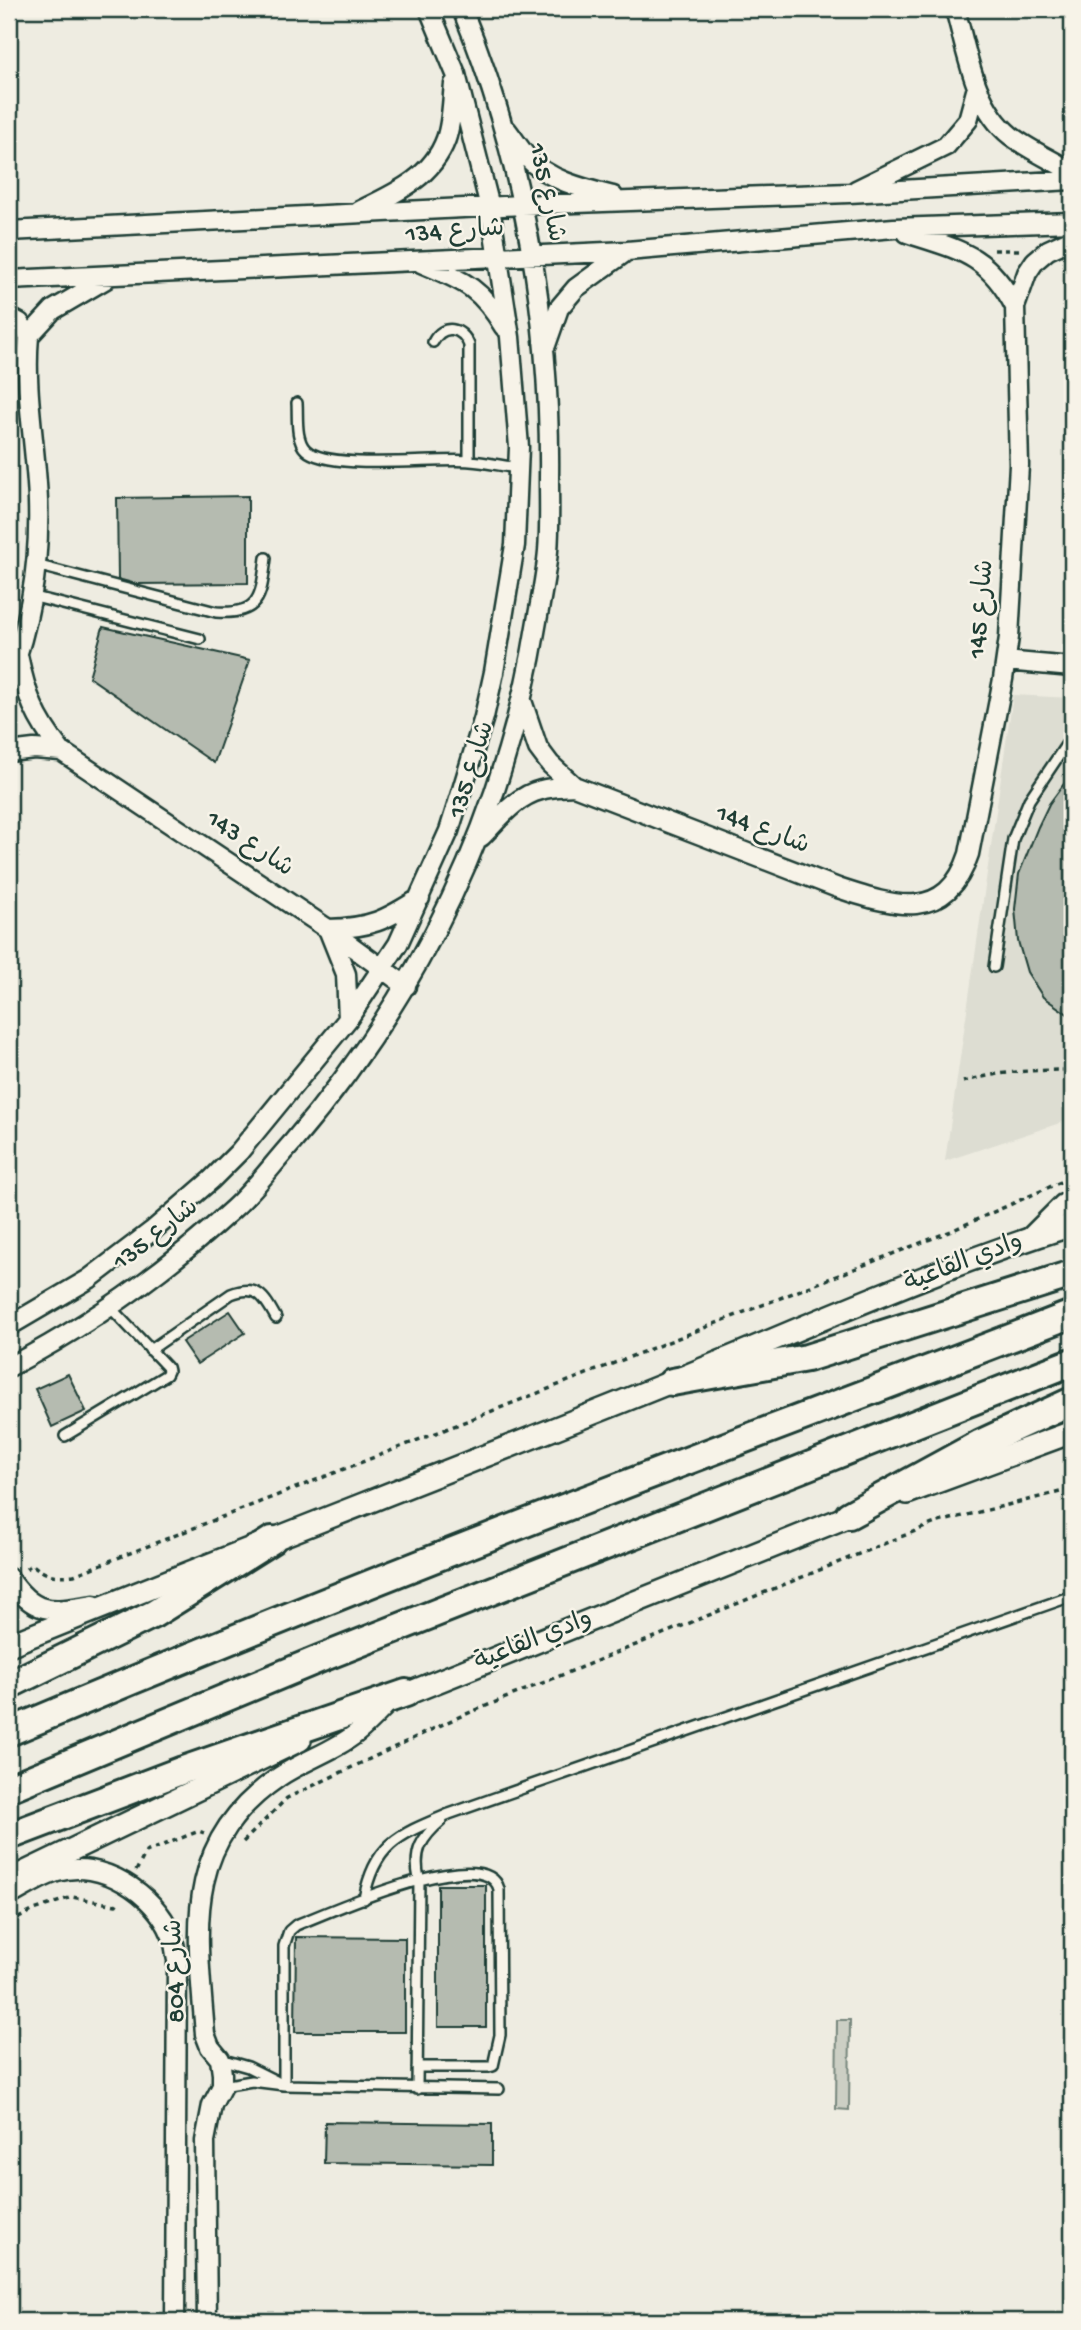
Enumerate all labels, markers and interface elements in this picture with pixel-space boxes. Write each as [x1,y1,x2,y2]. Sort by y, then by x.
street label: شارع 135 [519,140,571,245]
street label: شارع 134 [404,214,505,252]
street label: شارع 145 [963,558,1003,661]
street label: شارع 135 [442,718,503,823]
street label: شارع 144 [710,799,813,863]
street label: شارع 143 [199,804,299,885]
street label: شارع 135 [107,1193,206,1280]
street label: وادي القاعية [900,1227,1028,1301]
street label: وادي القاعية [470,1604,598,1680]
street label: شارع 804 [160,1919,194,2023]

